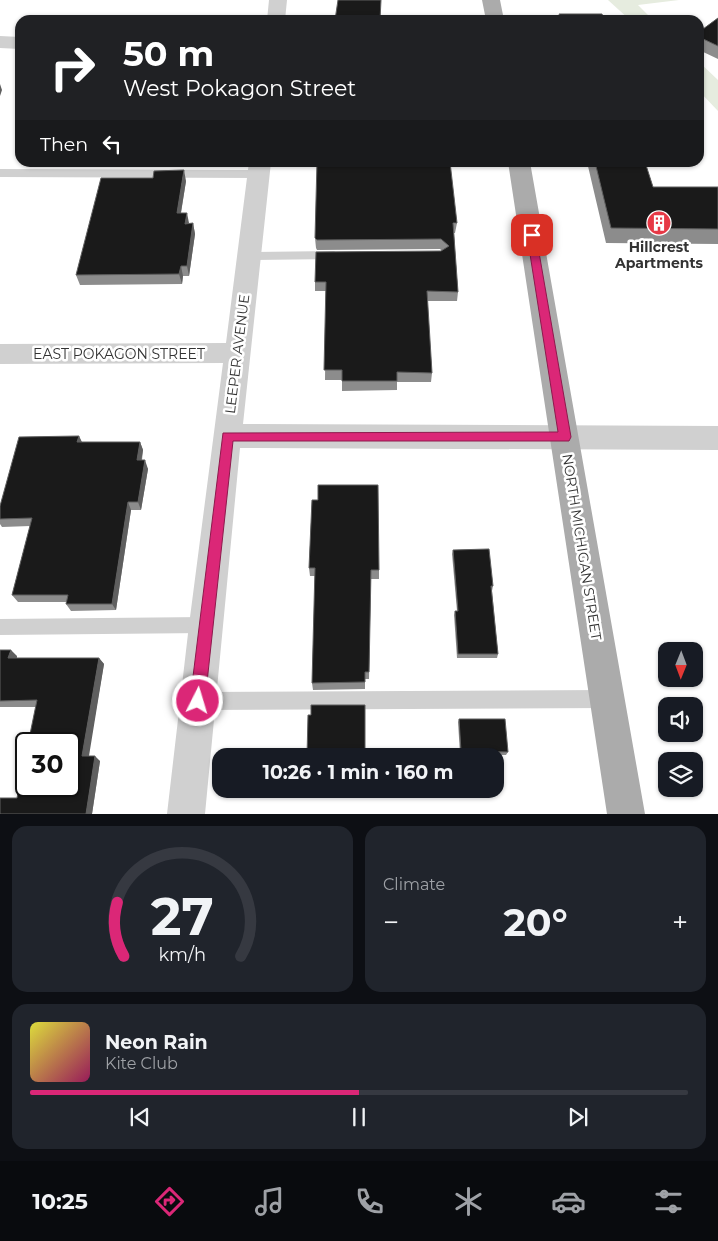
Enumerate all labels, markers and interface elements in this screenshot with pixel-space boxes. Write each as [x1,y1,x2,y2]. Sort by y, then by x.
text: 50 m [123,32,214,75]
icon: right [40,35,105,100]
text: West Pokagon Street [123,75,356,102]
icon: left [98,130,126,158]
text: Then [40,133,88,156]
building icon: Hillcrest Apartments [646,210,672,236]
pin [511,214,553,256]
icon: arrive [518,221,546,249]
place label: Hillcrest Apartments [614,238,704,272]
street label: LEEPER AVENUE [221,293,253,415]
street label: EAST POKAGON STREET [33,345,205,363]
street label: NORTH MICHIGAN STREET [558,452,606,642]
north arrow [658,642,702,688]
map controls [658,642,703,797]
position arrow [171,674,223,726]
button: sound [658,697,703,742]
speed limit sign: 30 [15,732,80,797]
button: layers [658,752,703,797]
text: 10:26 · 1 min · 160 m [263,761,454,784]
text: Climate [383,875,445,894]
text: 27 [151,885,214,948]
text: 20° [503,899,568,946]
text: − [383,905,399,939]
text: + [672,905,688,939]
text: km/h [159,944,206,965]
text: Neon Rain [105,1031,208,1054]
text: Kite Club [105,1054,178,1073]
icon: previous [126,1103,154,1131]
icon: pause [345,1103,373,1131]
icon: next [564,1103,592,1131]
icon: directions [152,1184,187,1219]
icon: music [252,1184,287,1219]
icon: phone [352,1184,387,1219]
icon: climate [451,1184,486,1219]
icon: car [551,1184,586,1219]
icon: filters [651,1184,686,1219]
text: 10:25 [32,1188,88,1215]

